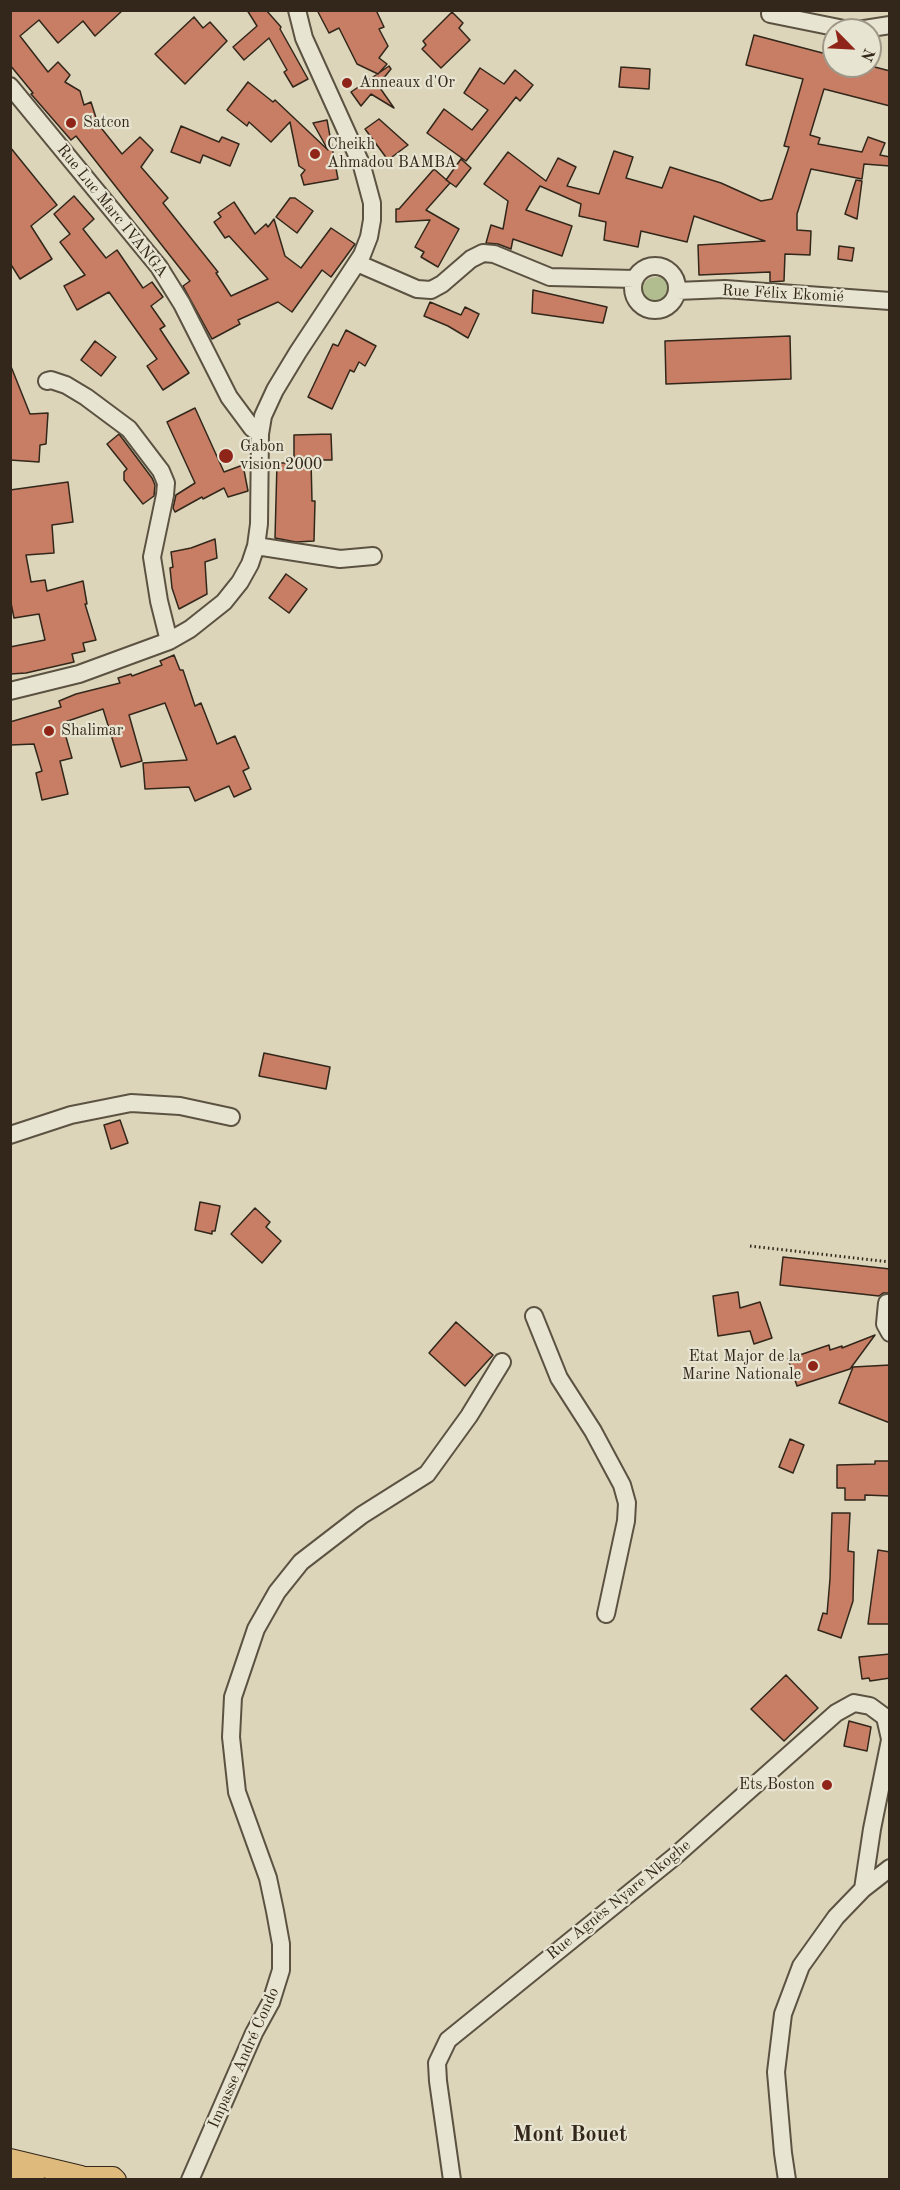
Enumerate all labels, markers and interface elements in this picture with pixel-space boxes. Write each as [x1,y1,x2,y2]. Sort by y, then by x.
north arrow [822,18,882,78]
text: N [857,46,876,63]
place label: Anneaux d'Or [359,73,455,93]
marker: Anneaux d'Or [340,76,354,90]
place label: Satcon [83,113,130,133]
marker: Satcon [64,116,78,130]
place label: Cheikh Ahmadou BAMBA [327,135,457,173]
street label: Rue Luc Marc IVANGA [52,140,172,282]
marker: Cheikh Ahmadou BAMBA [308,147,322,161]
street label: Rue Félix Ekomié [722,281,844,307]
place label: Gabon vision 2000 [240,437,322,475]
marker: Gabon vision 2000 [217,447,235,465]
place label: Shalimar [61,721,123,741]
marker: Shalimar [42,724,56,738]
place label: Etat Major de la Marine Nationale [682,1347,801,1385]
marker: Etat Major de la Marine Nationale [806,1359,820,1373]
place label: Ets Boston [739,1775,815,1795]
marker: Ets Boston [820,1778,834,1792]
street label: Rue Agnès Nyare Nkoghe [543,1836,695,1964]
street label: Impasse André Condo [204,1985,284,2131]
district label: Mont Bouet [513,2122,627,2148]

